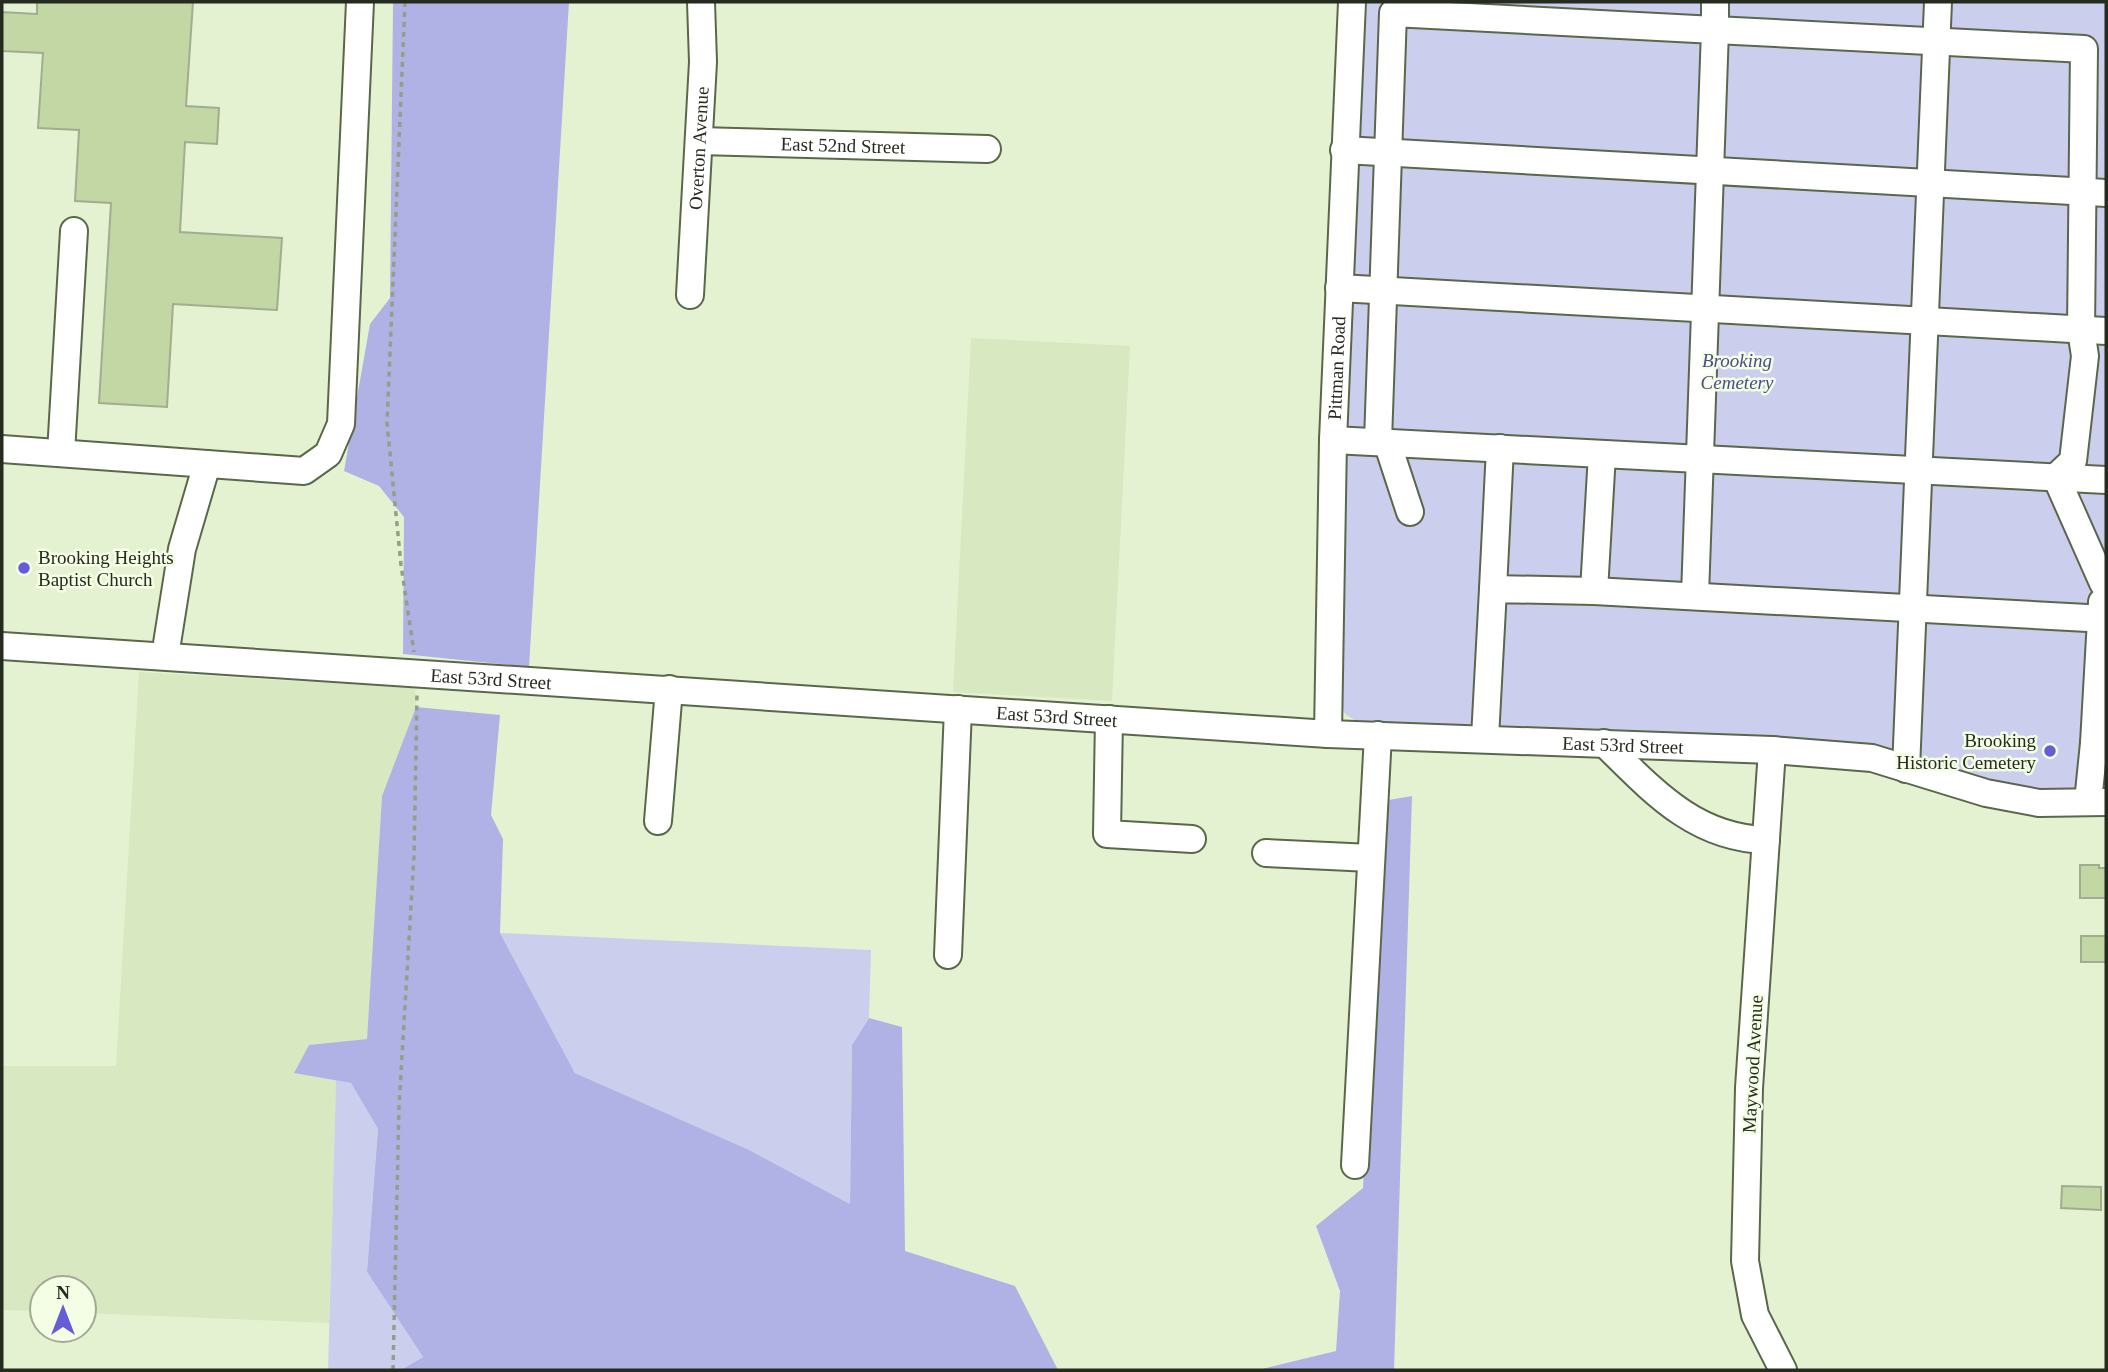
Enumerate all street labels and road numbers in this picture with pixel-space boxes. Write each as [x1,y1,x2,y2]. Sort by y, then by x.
street label: Overton Avenue [685,86,713,211]
street label: East 52nd Street [780,133,906,158]
street label: Pittman Road [1324,315,1349,421]
street label: East 53rd Street [430,664,553,693]
street label: East 53rd Street [995,702,1119,731]
street label: East 53rd Street [1562,732,1685,758]
street label: Maywood Avenue [1738,994,1767,1134]

